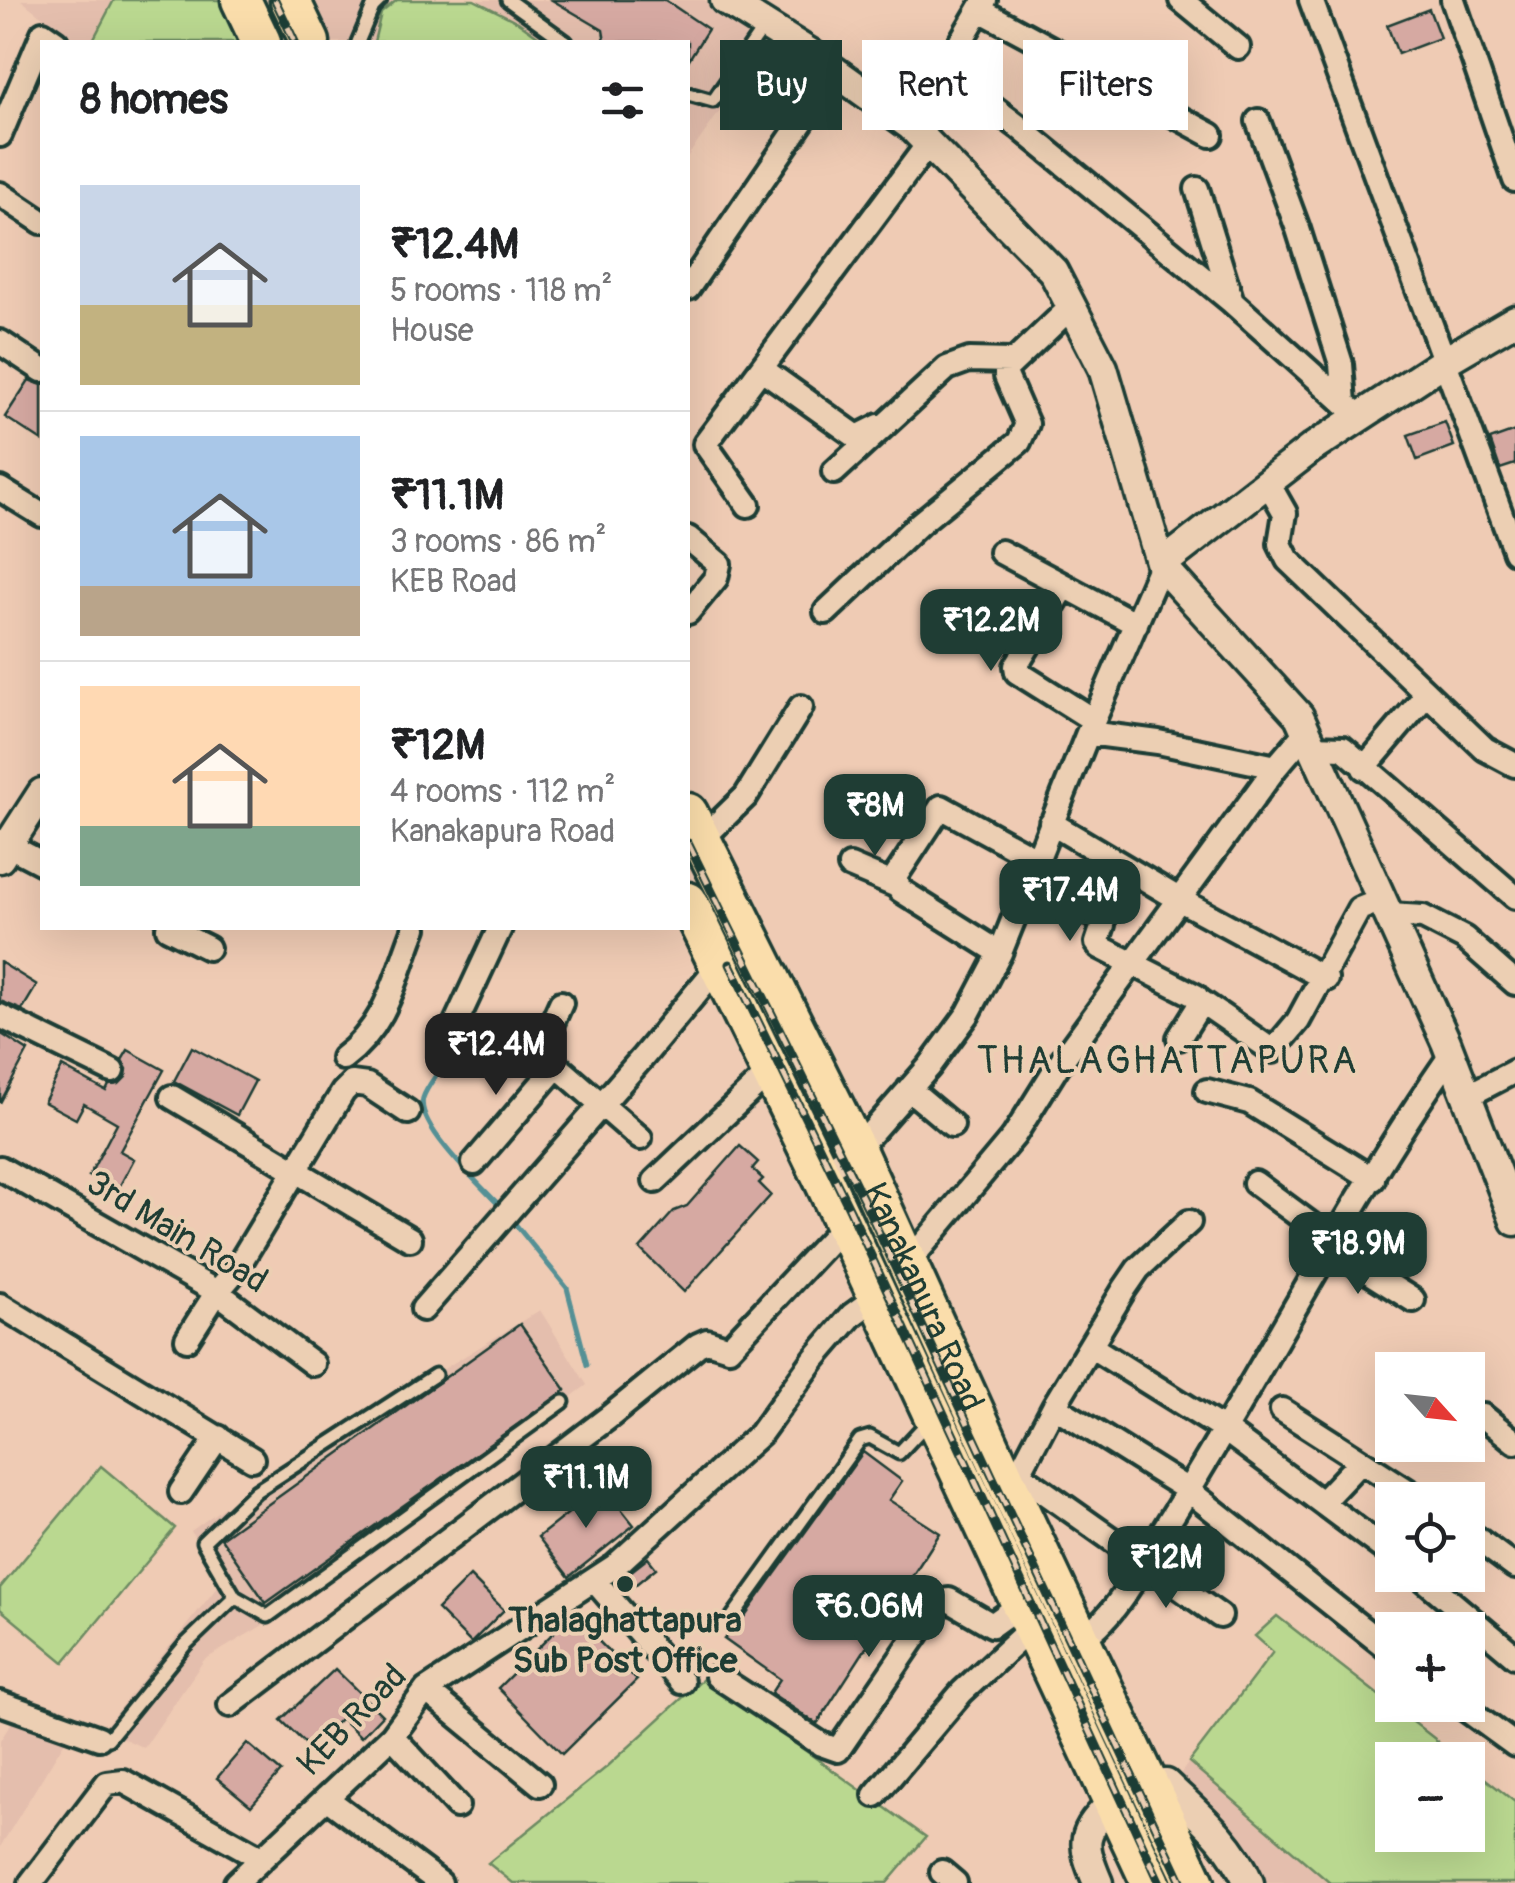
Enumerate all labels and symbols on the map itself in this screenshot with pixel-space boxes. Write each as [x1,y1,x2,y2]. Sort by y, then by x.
pin: ₹12.2M [910,589,1072,674]
pin: ₹8M [827,774,923,859]
pin: ₹17.4M [989,859,1151,944]
pin: ₹12.4M [415,1013,577,1098]
district label: THALAGHATTAPURA [977,1037,1359,1085]
street label: 3rd Main Road [79,1161,275,1303]
street label: Kanakapura Road [852,1176,993,1418]
pin: ₹18.9M [1277,1212,1439,1297]
north arrow [1375,1352,1485,1462]
pin: ₹11.1M [505,1446,667,1531]
pin: ₹12M [1107,1526,1225,1611]
marker: Thalaghattapura Sub Post Office [614,1573,636,1595]
pin: ₹6.06M [788,1575,950,1660]
place label: Thalaghattapura Sub Post Office [508,1599,742,1683]
street label: KEB Road [288,1655,416,1785]

